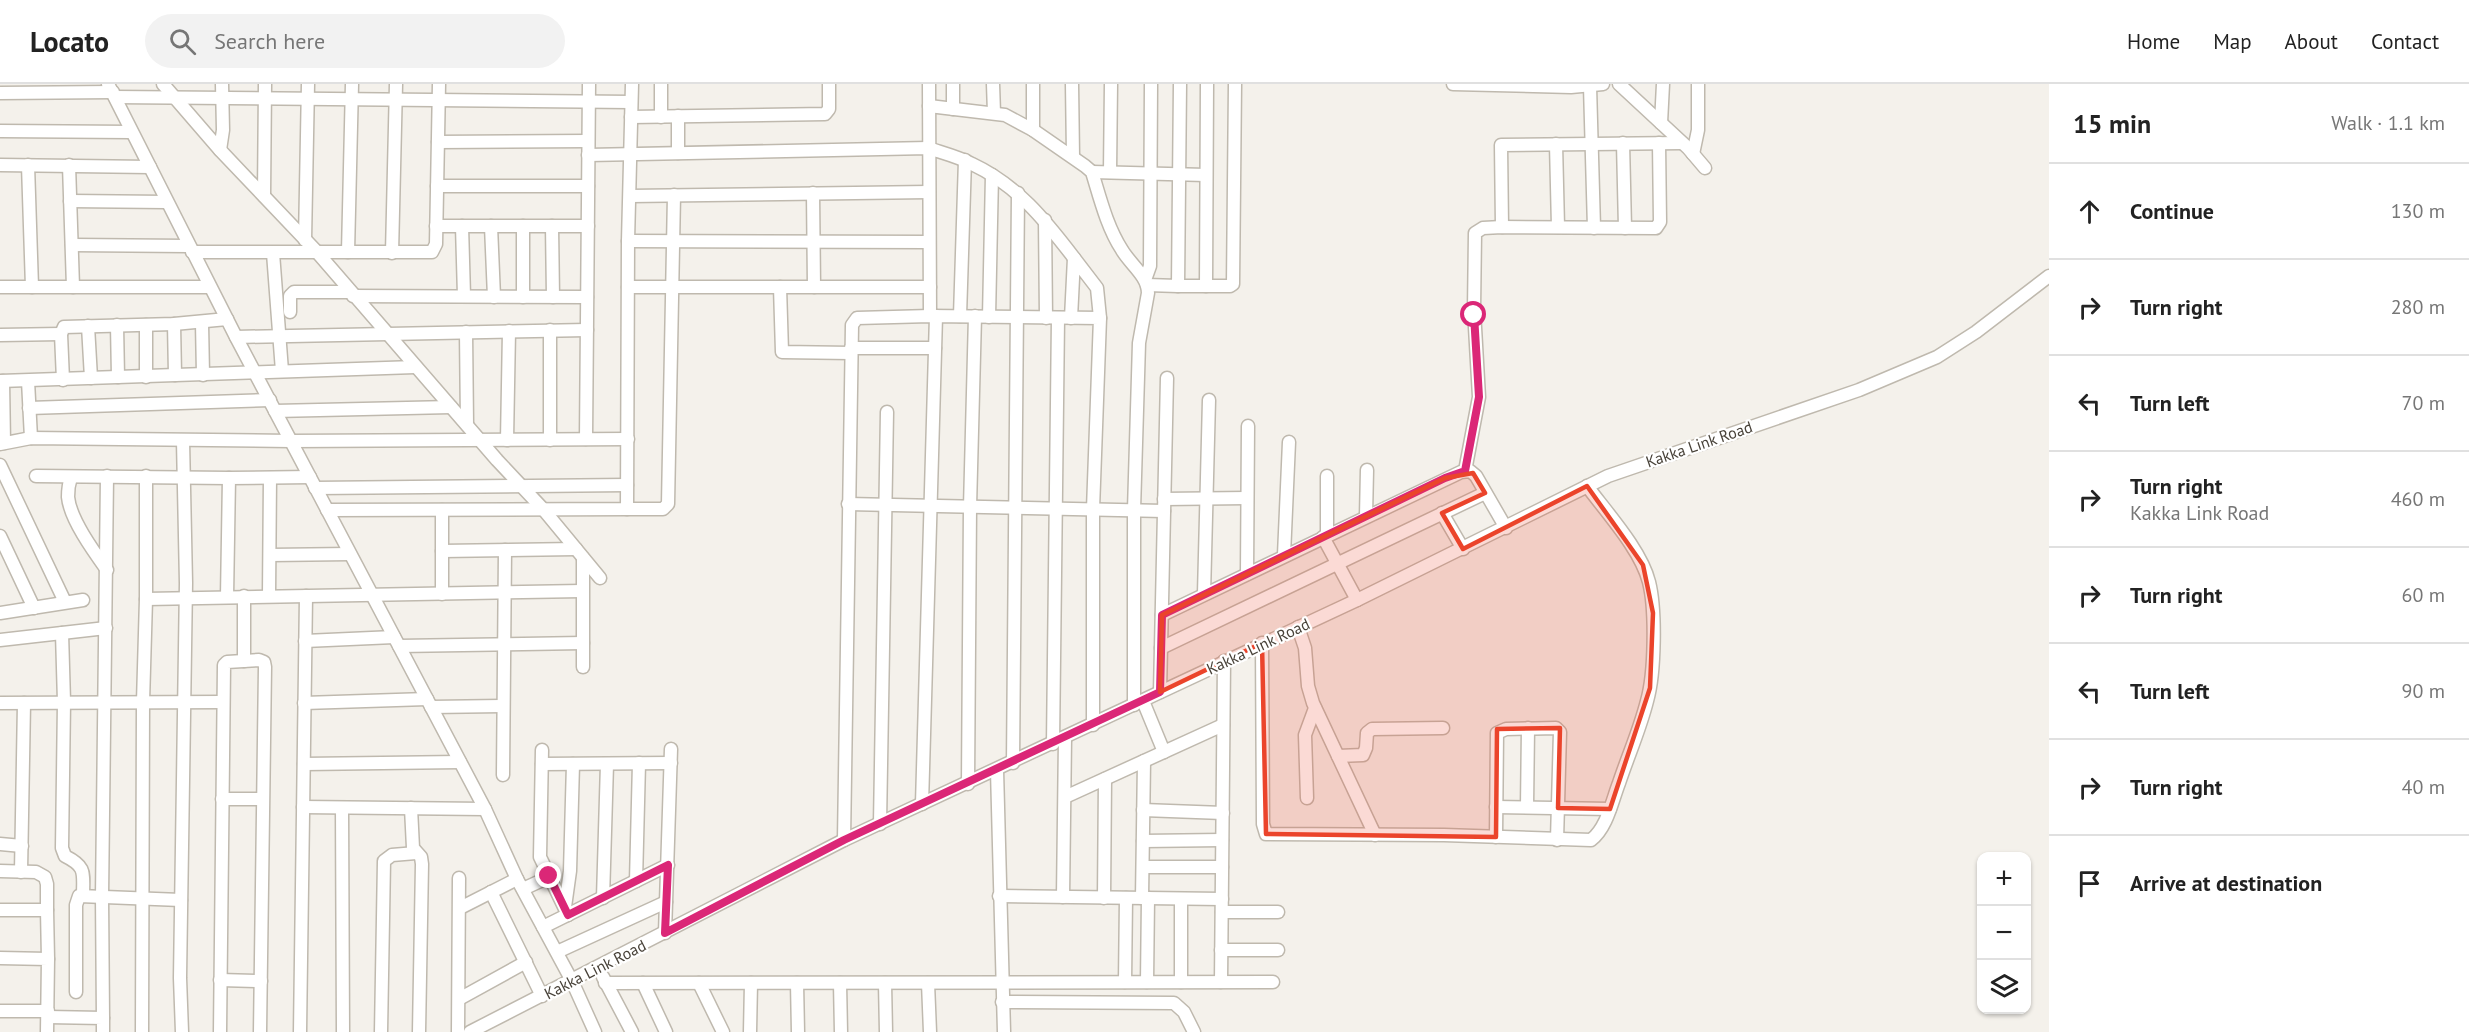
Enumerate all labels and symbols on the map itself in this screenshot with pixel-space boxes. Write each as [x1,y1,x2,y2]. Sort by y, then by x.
route start [1460,301,1486,327]
street label: Kakka Link Road [1643,416,1755,472]
street label: Kakka Link Road [1203,613,1313,679]
route end [535,862,561,888]
street label: Kakka Link Road [541,935,649,1003]

